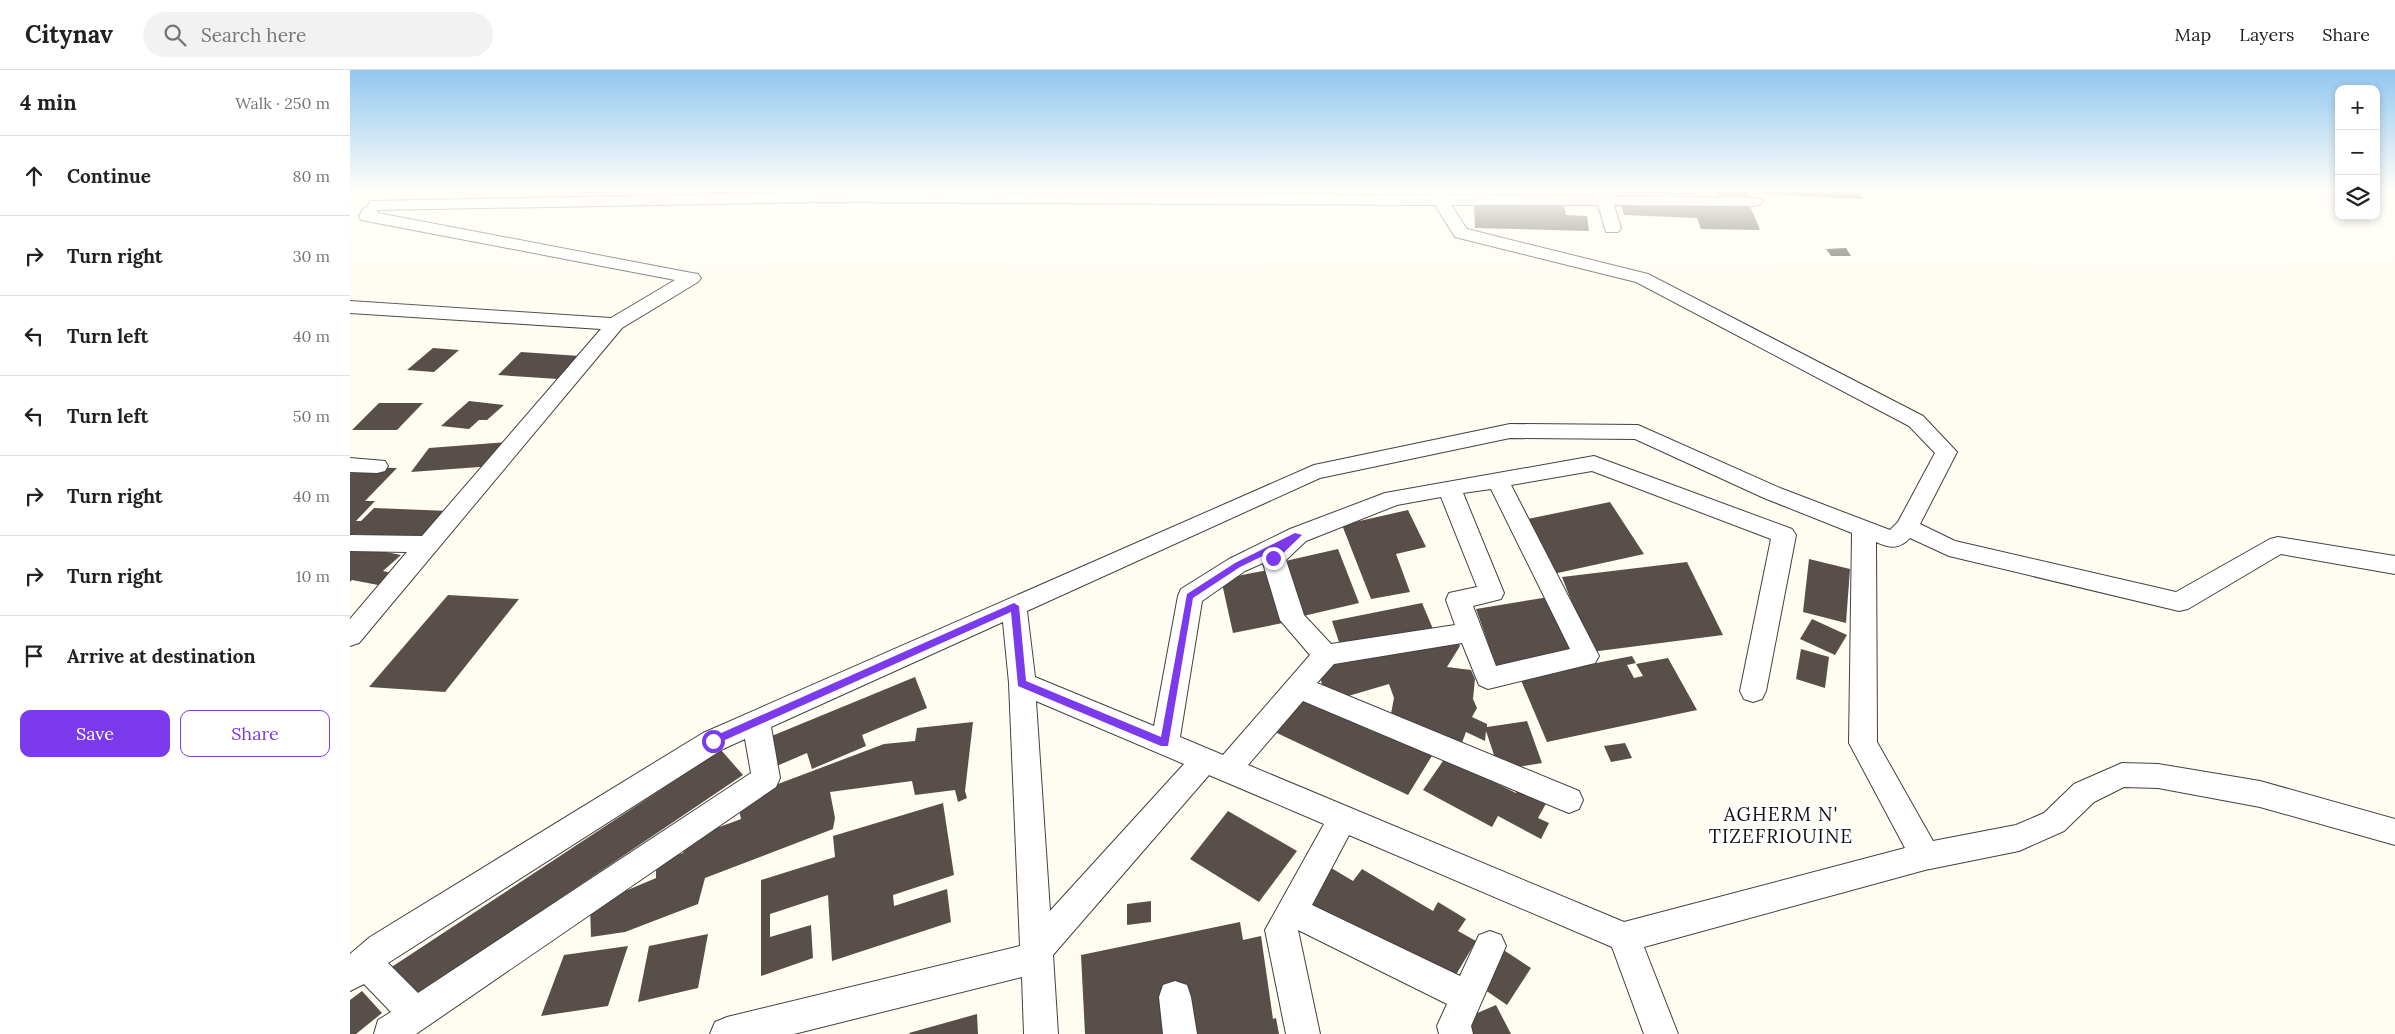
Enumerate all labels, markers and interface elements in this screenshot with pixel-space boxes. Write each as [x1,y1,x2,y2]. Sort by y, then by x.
search box [143,12,493,57]
text: Citynav [25,19,113,50]
icon: search [161,21,189,49]
text: Search here [201,23,306,47]
text: Map [2175,23,2211,46]
text: Layers [2239,23,2294,46]
text: Share [2322,23,2370,46]
map controls [2335,85,2380,220]
button: + [2335,85,2380,130]
text: 4 min [20,89,77,116]
text: Walk · 250 m [235,93,330,113]
button: − [2335,130,2380,175]
icon: ahead [20,162,48,190]
text: Continue [67,164,151,188]
text: 80 m [293,166,330,186]
button: layers [2335,175,2380,220]
icon: right [20,242,48,270]
text: Turn right [67,244,163,268]
text: 30 m [293,246,330,266]
icon: left [20,322,48,350]
text: Turn left [67,324,148,348]
text: 40 m [293,326,330,346]
icon: left [20,402,48,430]
text: Turn left [67,404,148,428]
text: 50 m [293,406,330,426]
icon: right [20,482,48,510]
text: Turn right [67,484,163,508]
text: 40 m [293,486,330,506]
route end [1262,547,1285,570]
icon: right [20,562,48,590]
text: Turn right [67,564,163,588]
text: 10 m [296,566,330,586]
icon: arrive [20,642,48,670]
text: Arrive at destination [67,644,256,668]
button: Save [20,710,170,757]
button: Share [180,710,330,757]
route start [702,730,725,753]
district label: AGHERM N' TIZEFRIOUINE [1709,802,1853,848]

